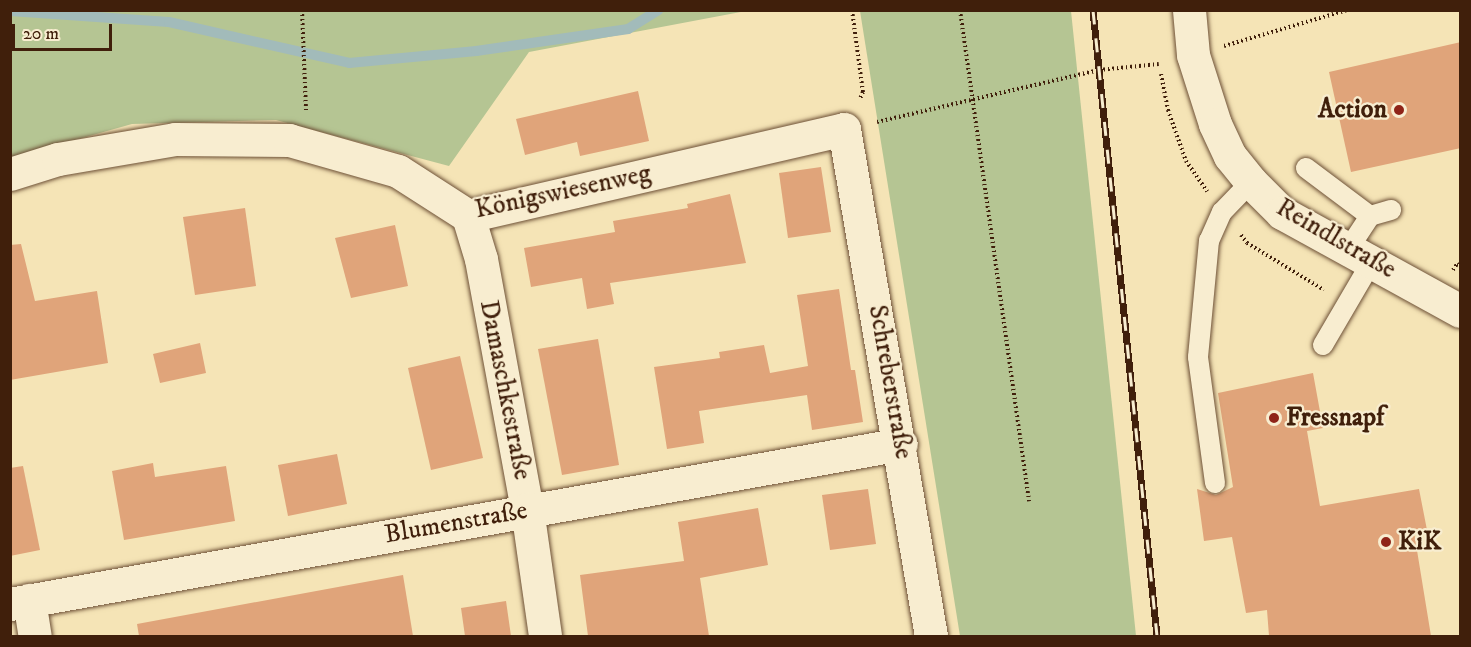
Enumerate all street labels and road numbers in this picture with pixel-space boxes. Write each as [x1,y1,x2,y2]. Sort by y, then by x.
street label: Königswiesenweg [472,158,654,226]
street label: Reindlstraße [1271,192,1401,286]
street label: Damaschkestraße [472,298,538,482]
street label: Schreberstraße [861,303,919,461]
street label: Blumenstraße [382,495,530,551]

